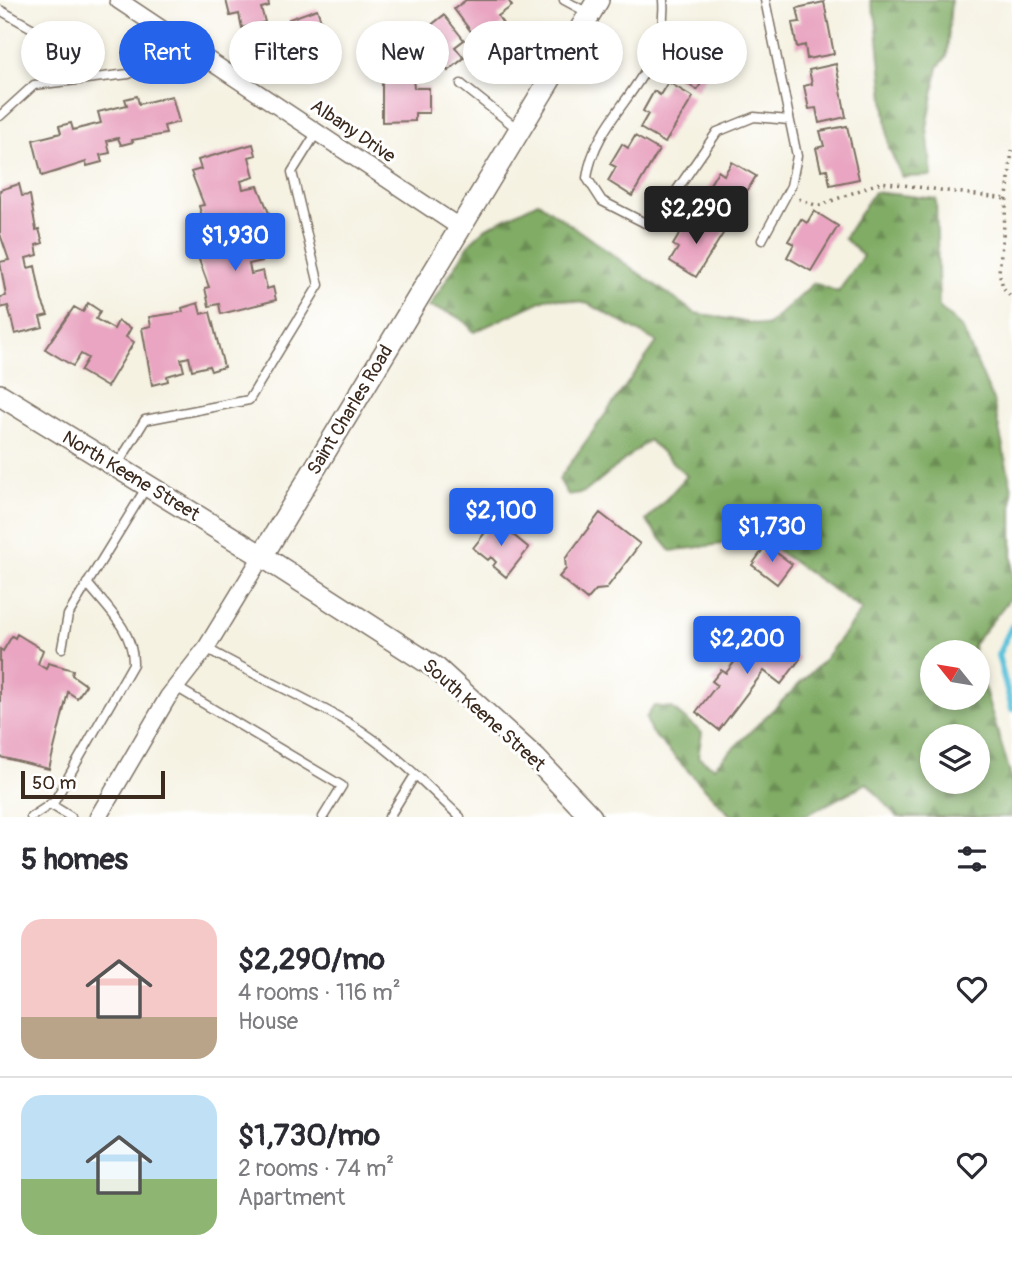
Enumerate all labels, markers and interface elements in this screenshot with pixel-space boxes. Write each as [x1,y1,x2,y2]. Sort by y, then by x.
chip: Buy [21,21,105,84]
chip: Rent [119,21,215,84]
chip: Filters [229,21,342,84]
chip: New [356,21,449,84]
chip: Apartment [463,21,623,84]
chip: House [637,21,747,84]
street label: Albany Drive [306,94,401,169]
pin: $2,290 [639,187,753,246]
text: $2,290 [660,194,732,223]
pin: $1,930 [178,214,292,273]
text: $1,930 [201,221,269,250]
street label: Saint Charles Road [302,341,398,479]
street label: North Keene Street [58,426,204,527]
pin: $2,100 [444,489,558,548]
text: $2,100 [465,496,537,525]
pin: $1,730 [715,504,829,564]
text: $1,730 [738,512,806,541]
pin: $2,200 [690,616,804,676]
text: $2,200 [709,624,785,653]
north arrow [920,640,990,710]
map controls [920,640,990,794]
street label: South Keene Street [418,654,551,777]
button: layers [920,724,990,794]
scale bar [21,768,164,800]
text: 50 m [32,771,76,795]
icon: filters [953,840,991,878]
text: 5 homes [21,841,128,878]
text: $2,290/mo [238,941,385,978]
icon: home [77,947,161,1031]
icon: heart [953,970,991,1008]
text: 4 rooms · 116 m² [238,978,401,1007]
text: House [238,1007,298,1036]
text: $1,730/mo [238,1117,380,1154]
icon: home [77,1123,161,1207]
icon: heart [953,1146,991,1184]
text: 2 rooms · 74 m² [238,1154,394,1183]
text: Apartment [238,1183,345,1212]

